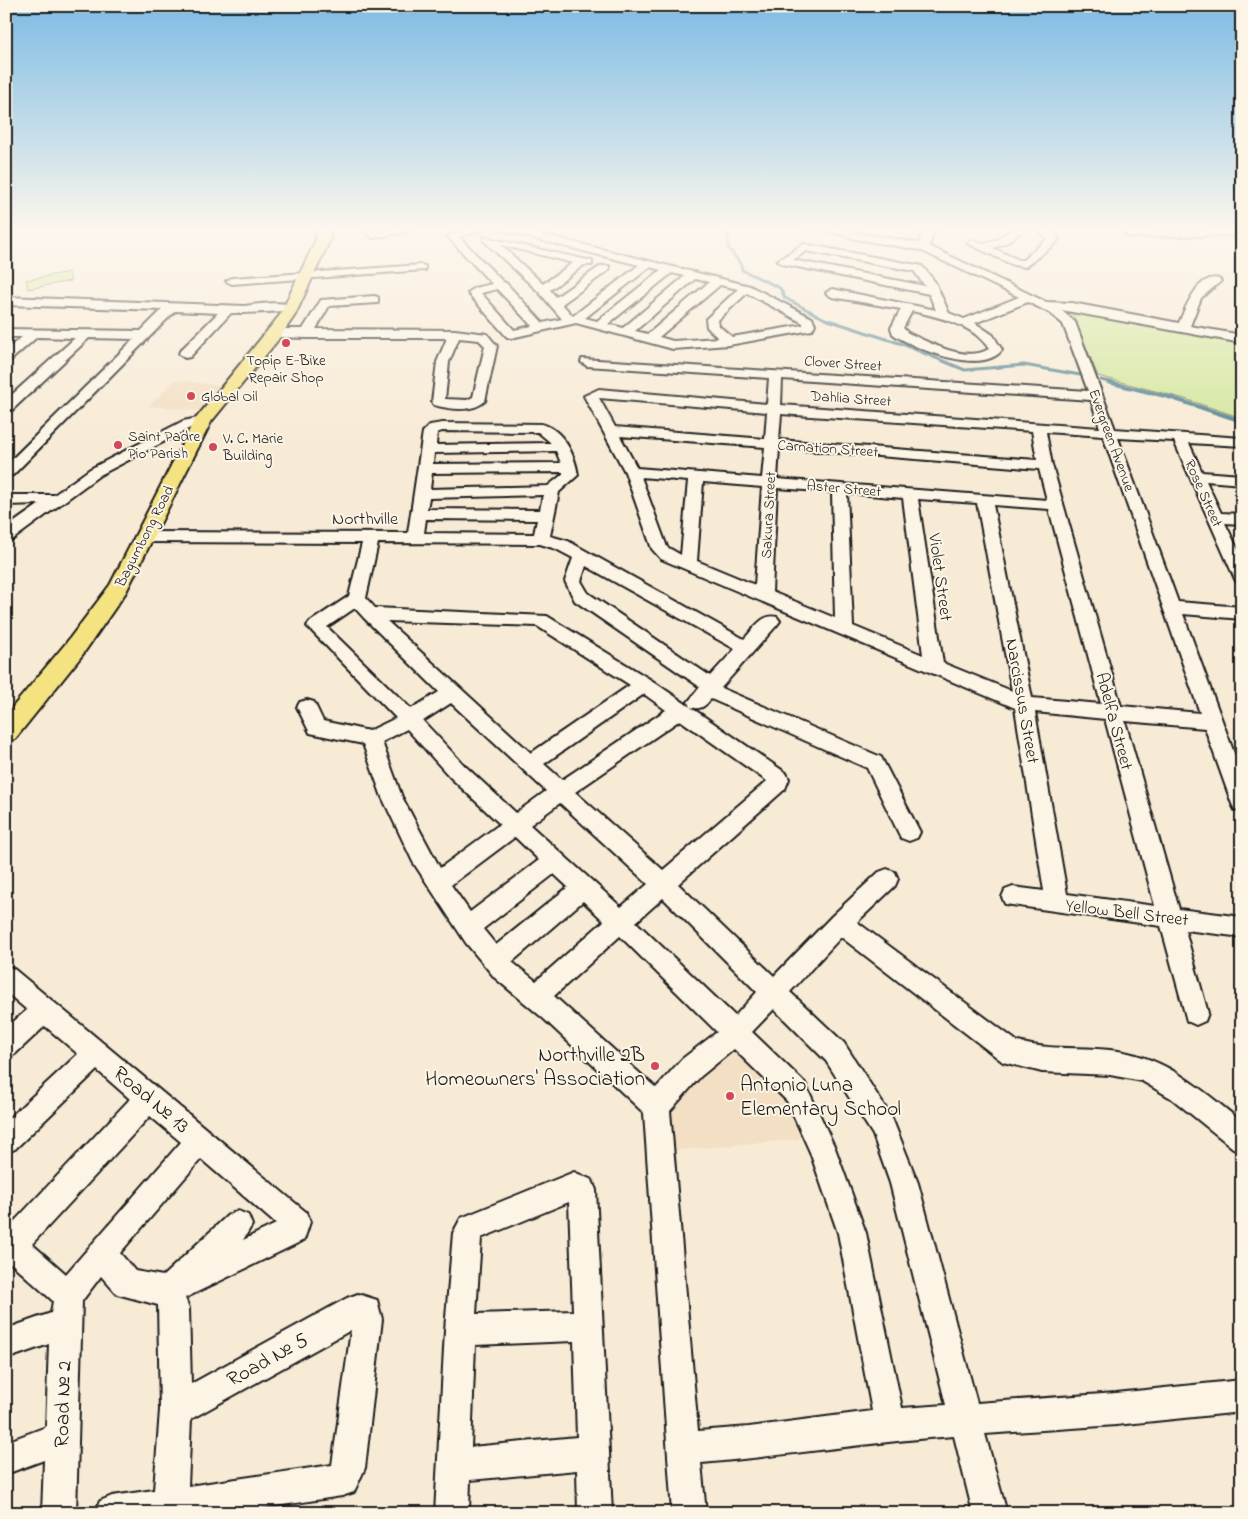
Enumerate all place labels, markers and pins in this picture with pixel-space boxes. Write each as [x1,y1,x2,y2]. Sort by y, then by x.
marker: Topip E-Bike Repair Shop [280,337,292,349]
place label: Topip E-Bike Repair Shop [246,350,326,389]
place label: Global Oil [201,386,258,408]
marker: Global Oil [185,390,197,402]
place label: Saint Padre Pio Parish [128,426,201,465]
place label: V. C. Marie Building [222,428,283,468]
marker: Saint Padre Pio Parish [112,439,124,451]
marker: V. C. Marie Building [207,441,219,453]
place label: Northville 2B Homeowners' Association [425,1041,645,1095]
marker: Northville 2B Homeowners' Association [649,1060,661,1072]
place label: Antonio Luna Elementary School [740,1071,901,1127]
marker: Antonio Luna Elementary School [724,1090,736,1102]

